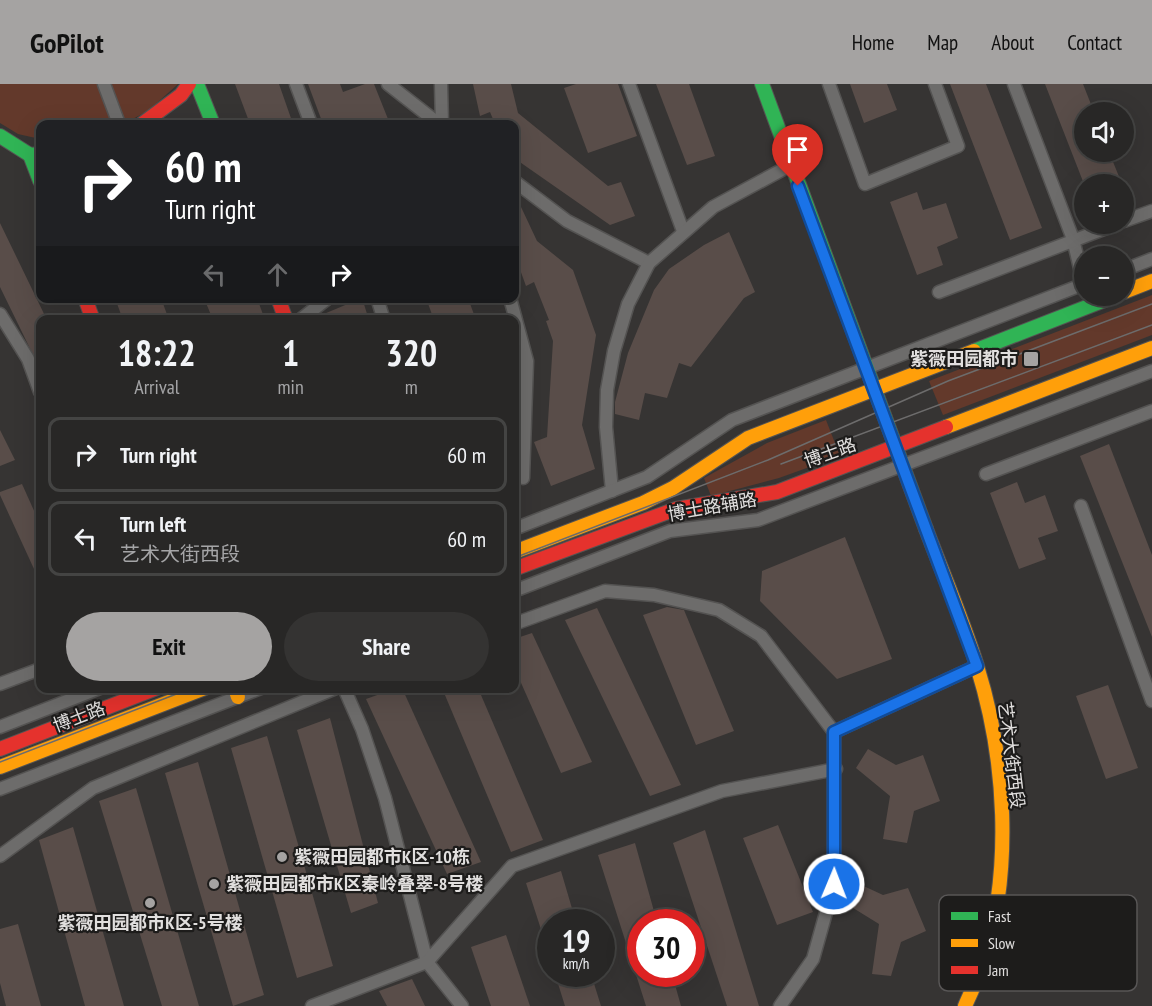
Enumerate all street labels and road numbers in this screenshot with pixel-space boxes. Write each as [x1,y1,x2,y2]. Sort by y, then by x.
street label: 博士路 [801,432,859,473]
street label: 博士路辅路 [666,487,758,526]
street label: 博士路 [49,696,108,737]
street label: 艺术大街西段 [994,700,1029,810]

